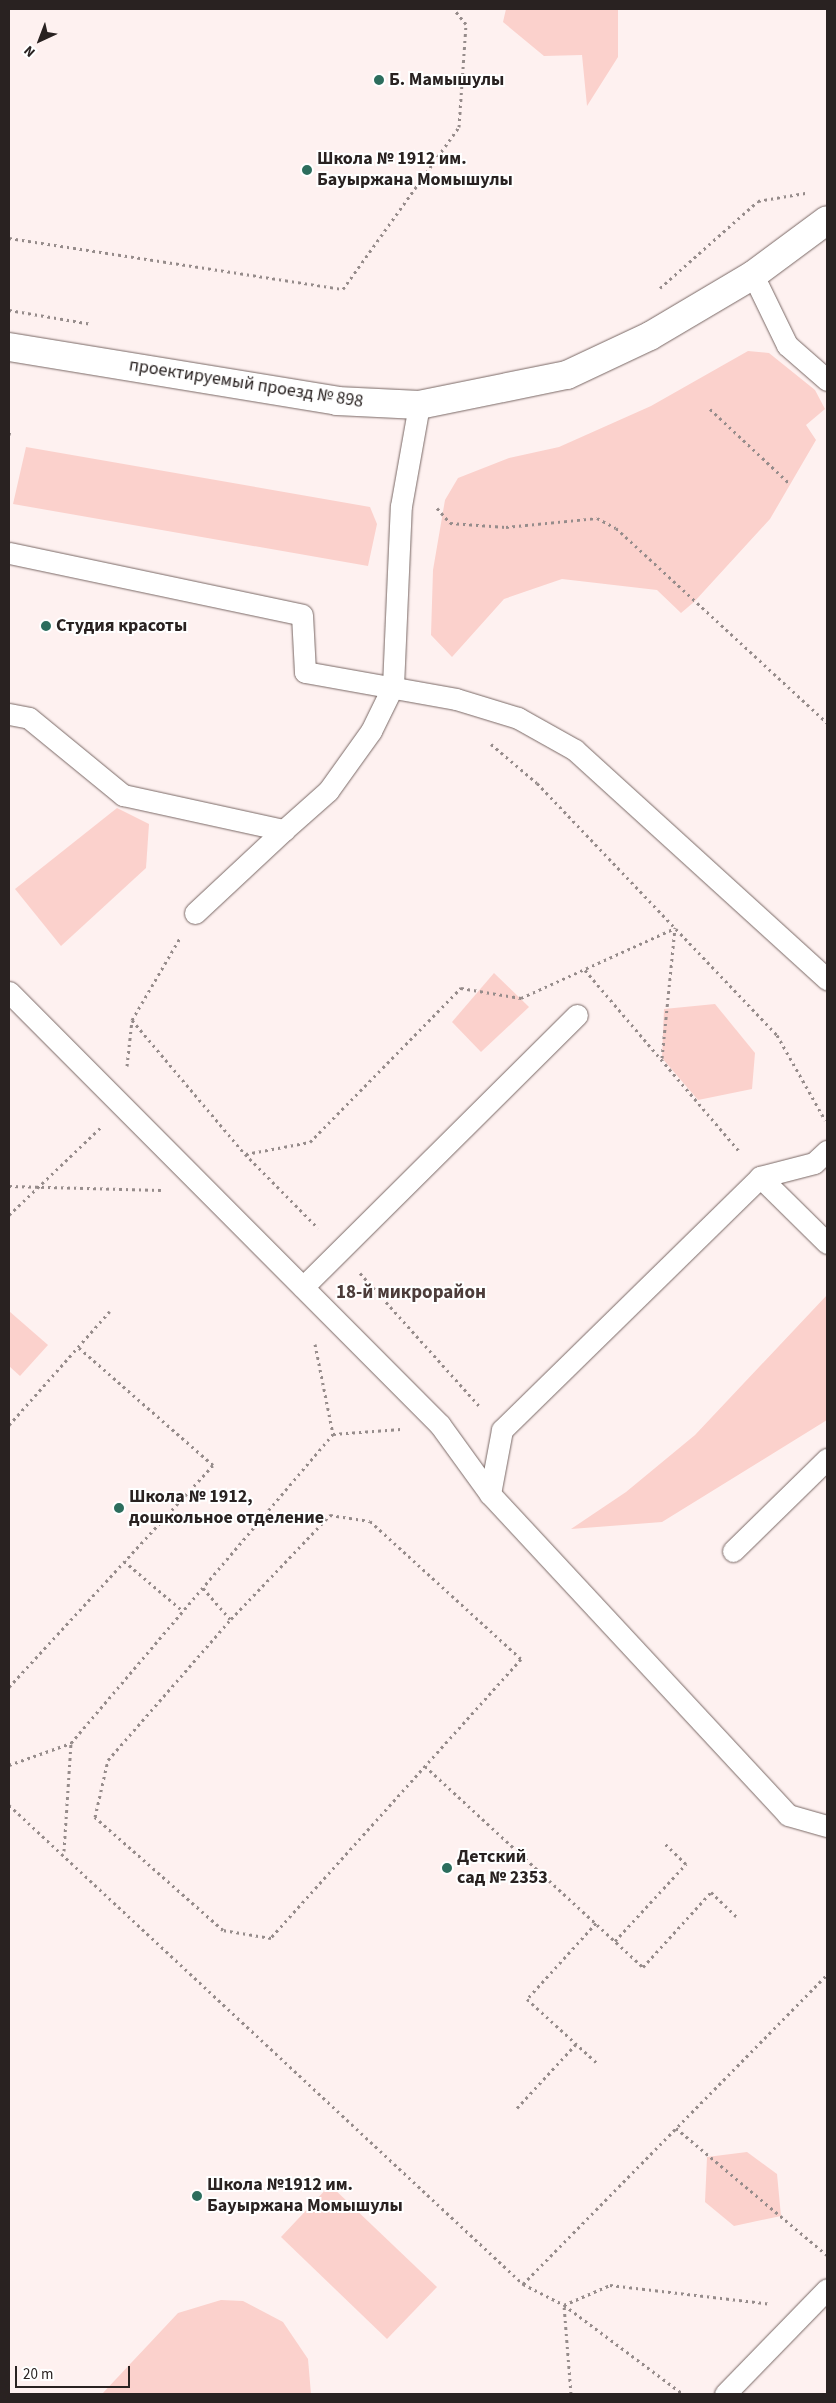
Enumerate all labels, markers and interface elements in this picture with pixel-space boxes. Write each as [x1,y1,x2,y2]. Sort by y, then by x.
north arrow [15,15,65,65]
text: N [20,40,40,61]
place label: Б. Мамышулы [389,69,504,91]
marker: Б. Мамышулы [373,74,385,86]
place label: Школа № 1912 им. Бауыржана Момышулы [317,149,513,192]
marker: Школа № 1912 им. Бауыржана Момышулы [301,164,313,176]
street label: проектируемый проезд № 898 [127,355,365,413]
place label: Студия красоты [56,615,187,637]
marker: Студия красоты [40,620,52,632]
district label: 18-й микрорайон [336,1282,486,1304]
place label: Школа № 1912, дошкольное отделение [129,1487,324,1530]
marker: Школа № 1912, дошкольное отделение [113,1502,125,1514]
place label: Детский сад № 2353 [457,1847,548,1890]
marker: Детский сад № 2353 [441,1862,453,1874]
place label: Школа №1912 им. Бауыржана Момышулы [207,2175,403,2218]
marker: Школа №1912 им. Бауыржана Момышулы [191,2190,203,2202]
scale bar [18,2356,132,2388]
text: 20 m [23,2364,53,2385]

